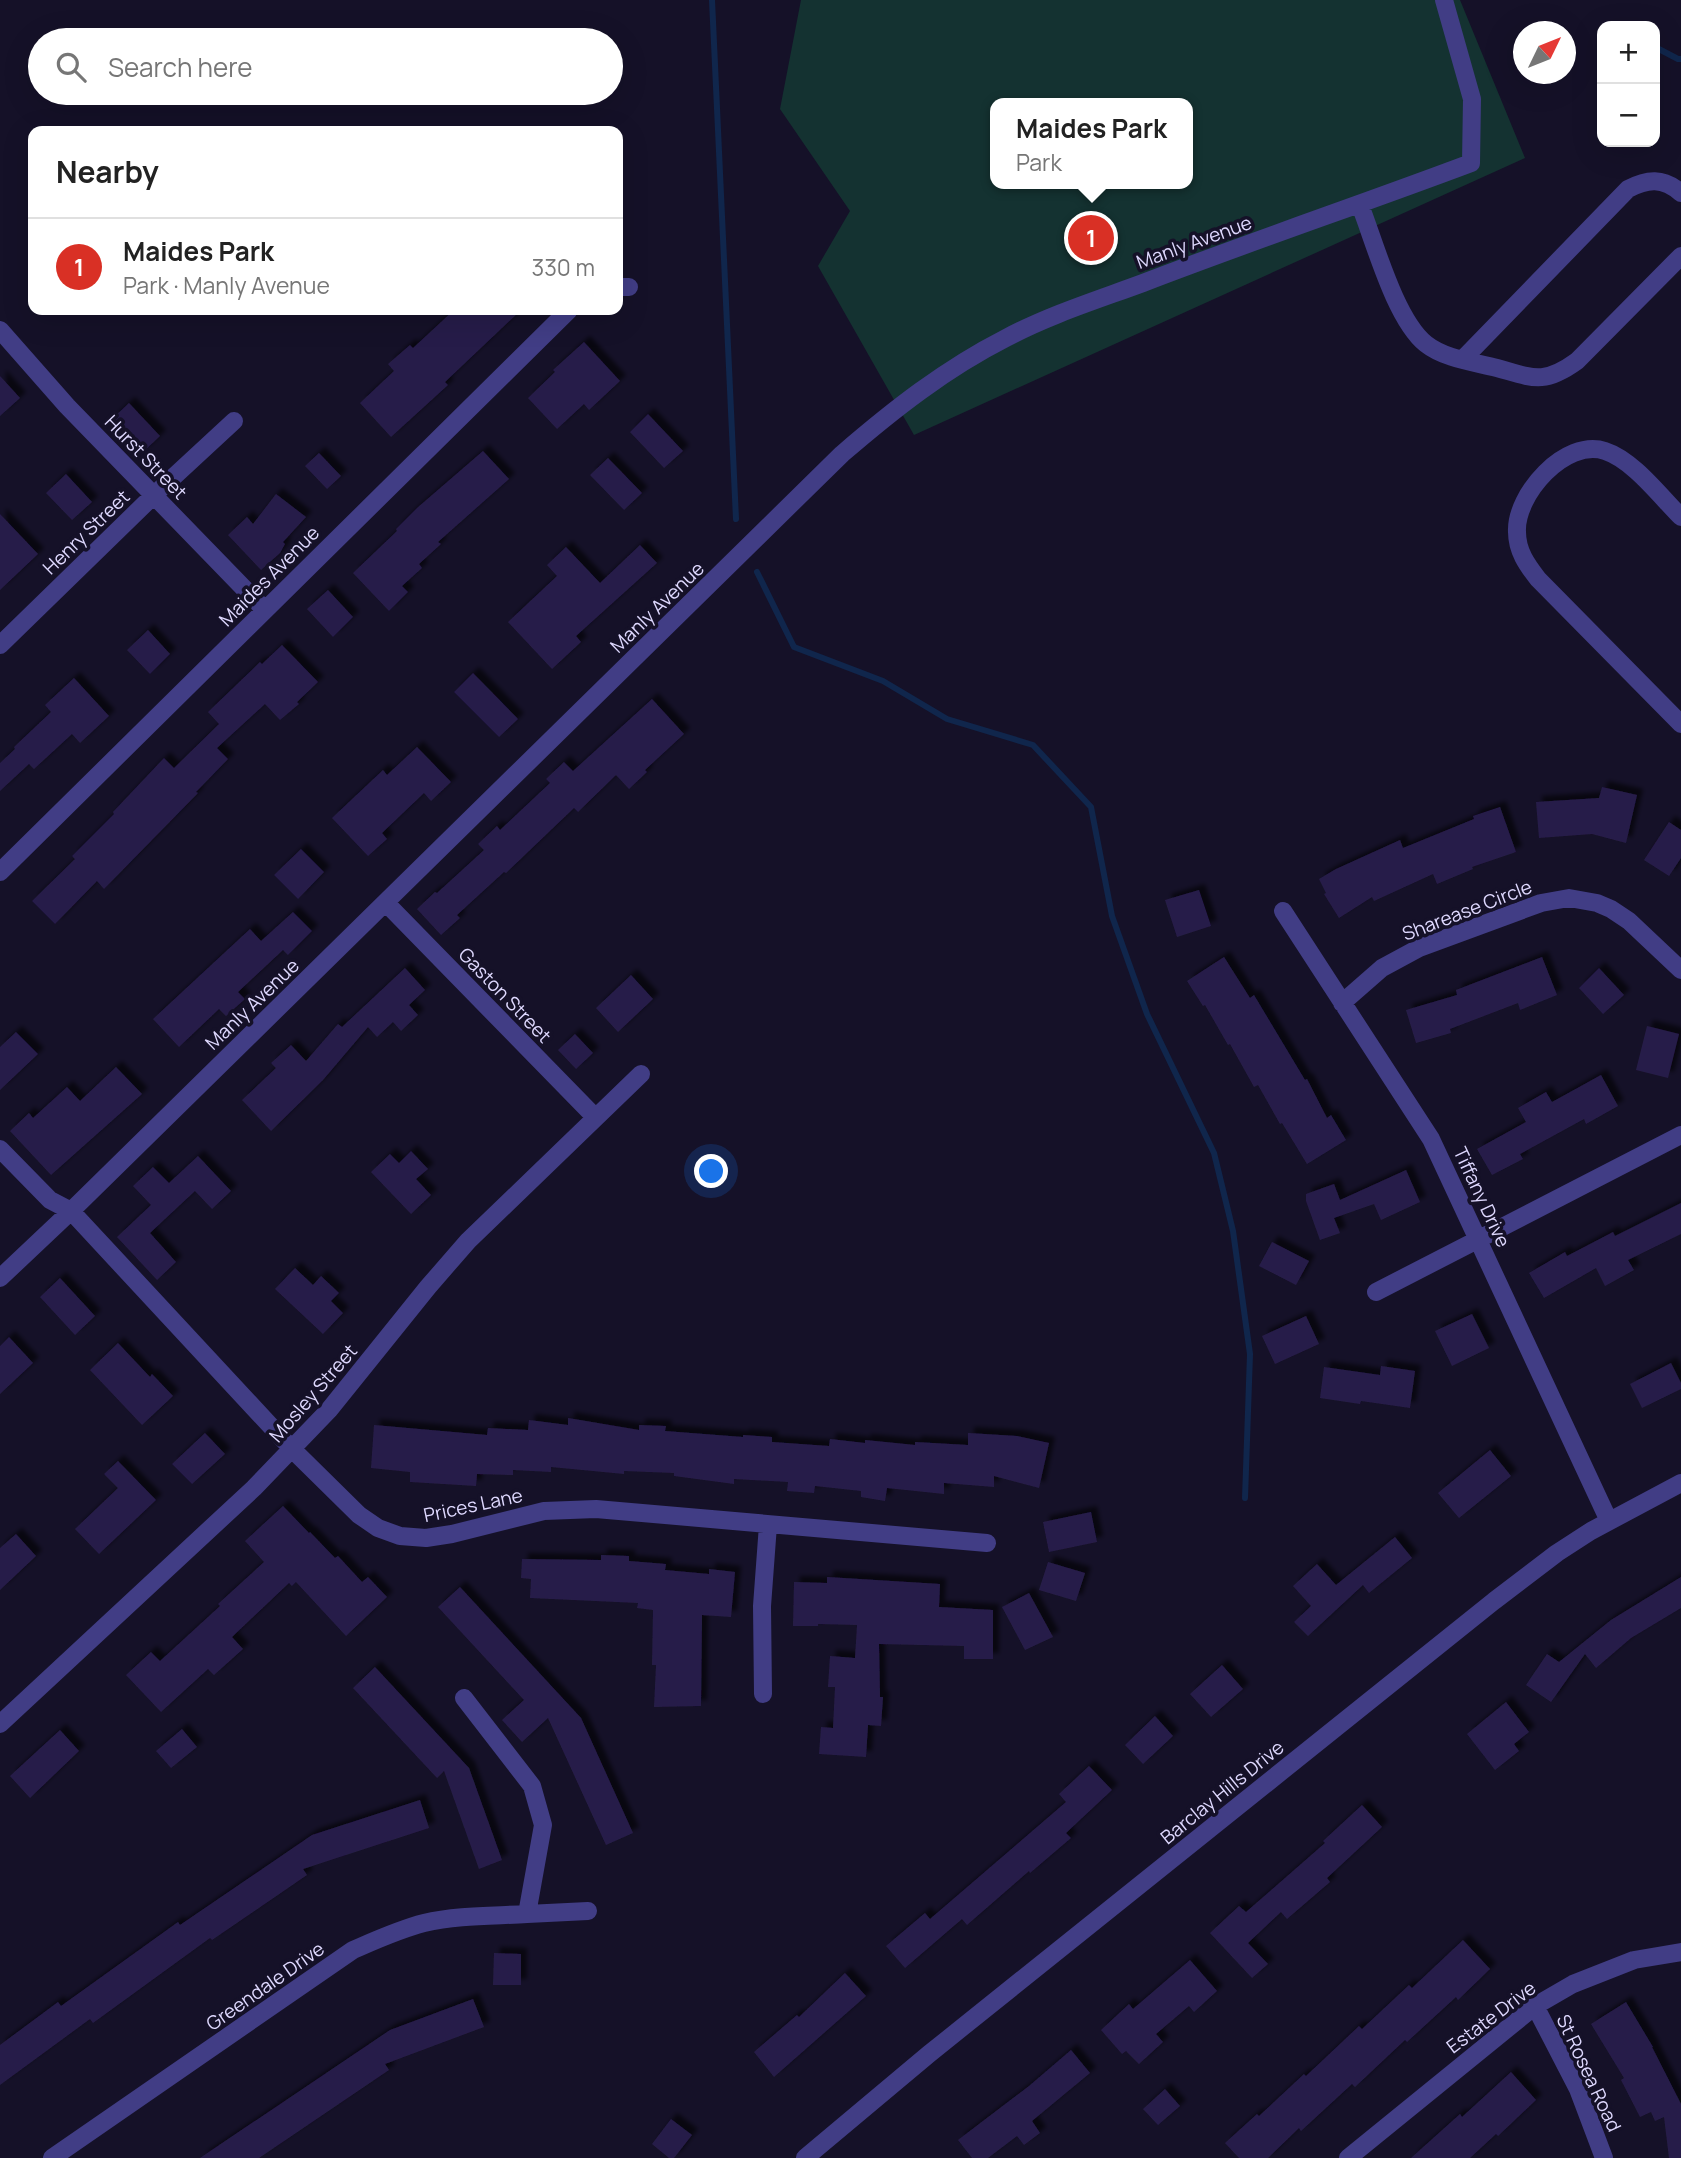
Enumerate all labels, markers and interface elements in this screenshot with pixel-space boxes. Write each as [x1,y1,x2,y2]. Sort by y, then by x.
north arrow [1513,21,1576,84]
map controls [1597,21,1660,147]
button: + [1597,21,1660,84]
search box [28,28,623,105]
icon: search [52,48,90,86]
text: Search here [108,49,253,85]
button: − [1597,84,1660,147]
popup [990,98,1193,189]
text: Maides Park [1016,110,1167,146]
text: Park [1016,146,1062,178]
text: Nearby [56,151,159,192]
street label: Manly Avenue [1133,209,1255,275]
pin: 1 [1068,212,1114,264]
text: Maides Park [123,233,274,269]
text: 1 [74,251,84,283]
text: 330 m [531,251,595,283]
text: Park · Manly Avenue [123,269,330,301]
street label: Hurst Street [99,409,193,505]
street label: Henry Street [37,484,135,580]
street label: Maides Avenue [213,520,325,632]
street label: Manly Avenue [604,556,710,658]
street label: Sharease Circle [1398,873,1536,947]
street label: Gaston Street [453,942,557,1048]
street label: Manly Avenue [199,953,305,1055]
street label: Tiffany Drive [1447,1143,1517,1251]
your location [694,1154,728,1188]
street label: Mosley Street [263,1338,363,1448]
street label: Prices Lane [421,1482,525,1528]
street label: Barclay Hills Drive [1155,1734,1289,1850]
street label: Greendale Drive [201,1936,329,2036]
street label: Estate Drive [1441,1975,1541,2059]
street label: St Rosea Road [1550,2010,1628,2136]

